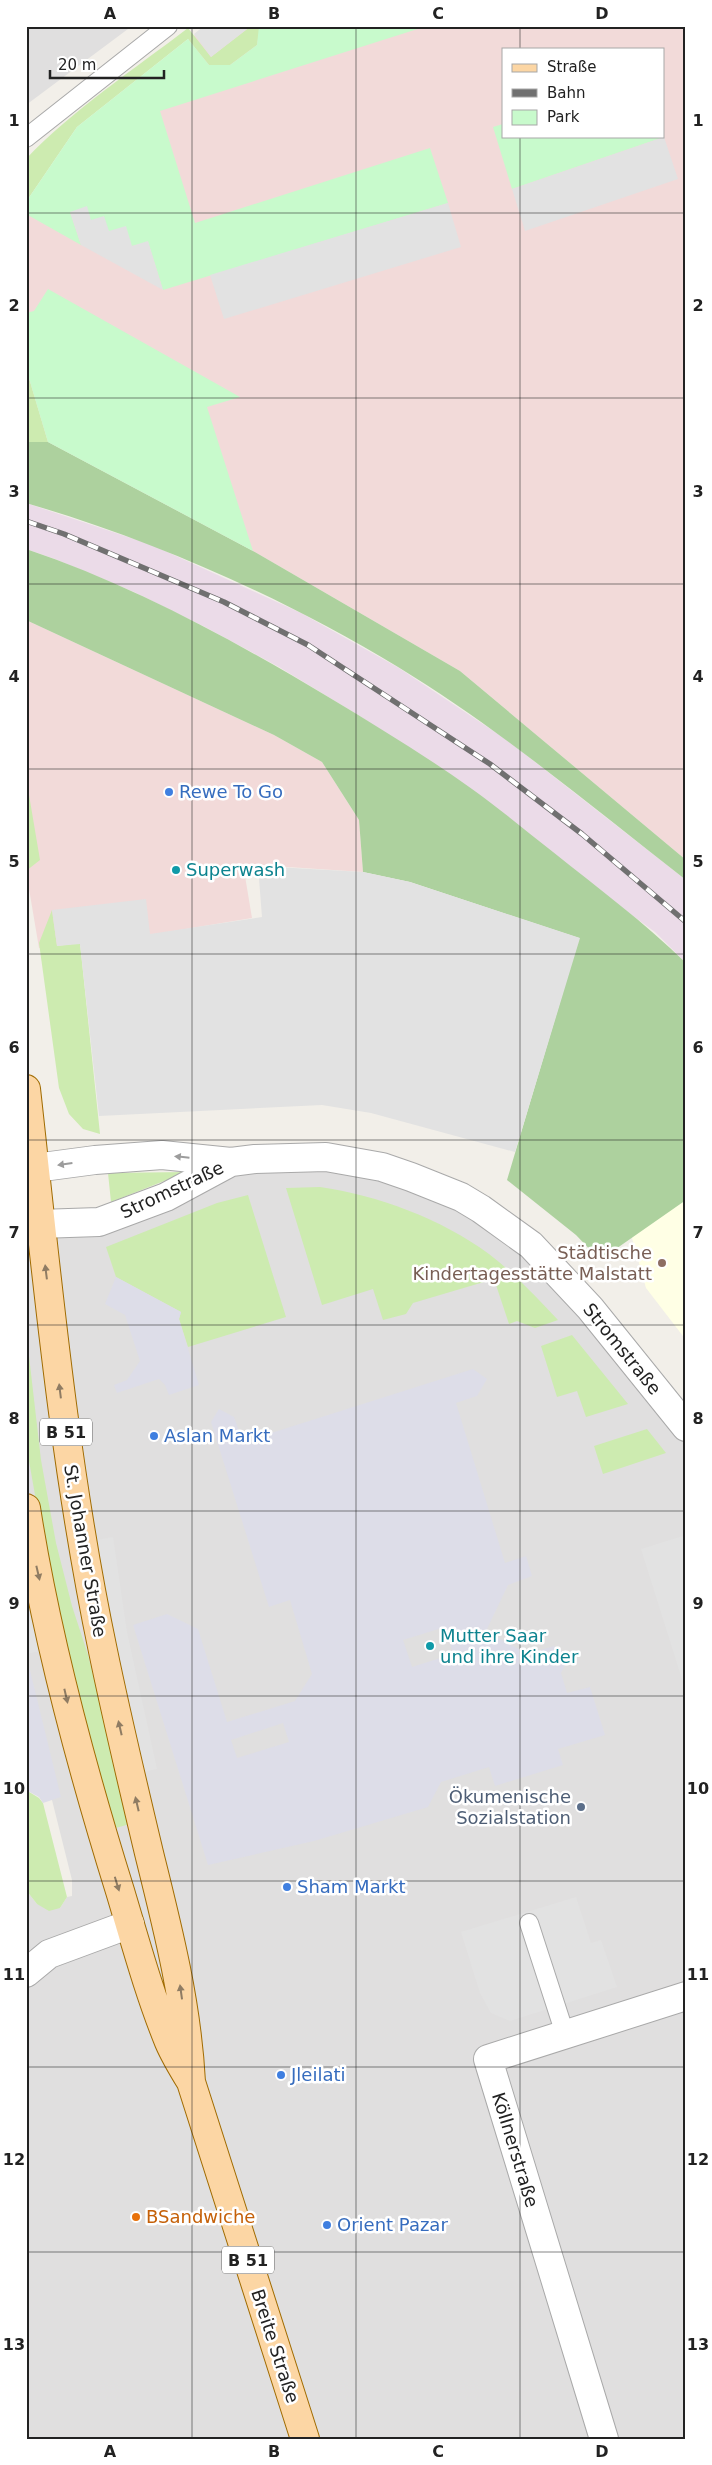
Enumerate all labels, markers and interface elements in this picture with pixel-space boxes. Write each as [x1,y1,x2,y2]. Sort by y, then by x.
text: A [104,4,117,23]
text: B [268,4,280,23]
text: C [432,4,444,23]
text: D [595,4,609,23]
scale bar [50,48,164,80]
legend [502,48,664,138]
text: 20 m [58,56,96,74]
text: Straße [547,58,596,76]
text: Bahn [547,84,586,102]
text: Park [547,108,580,126]
text: 1 [8,111,20,130]
text: 1 [692,111,704,130]
text: 2 [8,296,20,315]
text: 2 [692,296,704,315]
text: 3 [8,482,20,501]
text: 3 [692,482,704,501]
text: 4 [8,667,20,686]
text: 4 [692,667,704,686]
place label: Rewe To Go [179,781,283,802]
marker: Rewe To Go [163,786,175,798]
text: 5 [8,852,20,871]
text: 5 [692,852,704,871]
place label: Superwash [186,859,285,880]
marker: Superwash [170,864,182,876]
text: 6 [8,1038,20,1057]
text: 6 [692,1038,704,1057]
one-way arrow [174,1153,190,1161]
street label: Stromstraße [117,1157,227,1223]
one-way arrow [57,1160,73,1168]
text: 7 [8,1223,20,1242]
text: 7 [692,1223,704,1242]
place label: Städtische Kindertagesstätte Malstatt [412,1242,652,1284]
marker: Städtische Kindertagesstätte Malstatt [656,1257,668,1269]
one-way arrow [41,1264,49,1280]
street label: Stromstraße [579,1299,666,1399]
one-way arrow [56,1382,64,1398]
text: 8 [8,1409,20,1428]
text: 8 [692,1409,704,1428]
road number: B 51 [40,1418,92,1445]
place label: Aslan Markt [164,1425,270,1446]
marker: Aslan Markt [148,1430,160,1442]
street label: St. Johanner Straße [60,1463,111,1639]
one-way arrow [34,1566,42,1581]
text: 9 [8,1594,20,1613]
text: 9 [692,1594,704,1613]
place label: Mutter Saar und ihre Kinder [440,1625,579,1667]
marker: Mutter Saar und ihre Kinder [424,1640,436,1652]
one-way arrow [62,1688,70,1703]
one-way arrow [116,1720,124,1735]
text: 10 [3,1779,25,1798]
text: 10 [687,1779,709,1798]
place label: Ökumenische Sozialstation [449,1786,571,1828]
one-way arrow [133,1796,141,1811]
marker: Ökumenische Sozialstation [575,1801,587,1813]
one-way arrow [114,1876,122,1891]
place label: Sham Markt [297,1876,406,1897]
marker: Sham Markt [281,1881,293,1893]
text: 11 [3,1965,25,1984]
text: 11 [687,1965,709,1984]
one-way arrow [177,1983,185,1999]
place label: Jleilati [290,2064,345,2085]
marker: Jleilati [275,2069,287,2081]
street label: Köllnerstraße [488,2090,543,2210]
text: 12 [3,2150,25,2169]
text: 12 [687,2150,709,2169]
place label: BSandwiche [146,2206,255,2227]
marker: BSandwiche [130,2211,142,2223]
place label: Orient Pazar [337,2214,448,2235]
marker: Orient Pazar [321,2219,333,2231]
road number: B 51 [222,2246,274,2274]
street label: Breite Straße [247,2286,304,2405]
text: 13 [3,2335,25,2354]
text: 13 [687,2335,709,2354]
text: A [104,2442,117,2461]
text: B [268,2442,280,2461]
text: C [432,2442,444,2461]
text: D [595,2442,609,2461]

